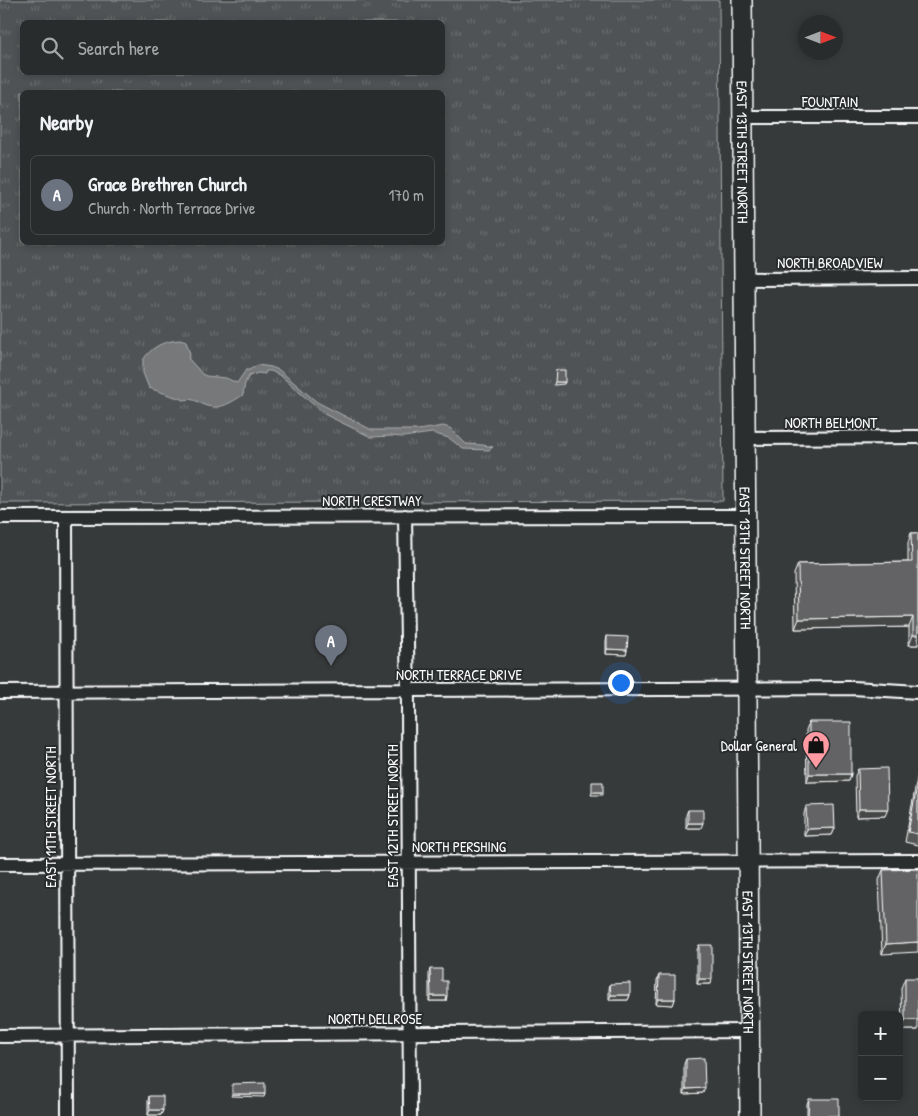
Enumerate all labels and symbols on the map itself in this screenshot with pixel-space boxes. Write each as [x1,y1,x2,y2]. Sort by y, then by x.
north arrow [798,15,843,60]
street label: EAST 13TH STREET NORTH [732,81,754,223]
street label: FOUNTAIN [801,91,858,112]
street label: NORTH BROADVIEW [777,252,884,273]
street label: NORTH BELMONT [785,412,878,433]
street label: EAST 13TH STREET NORTH [735,487,757,629]
street label: NORTH CRESTWAY [322,490,422,511]
pin: A [315,625,347,666]
street label: NORTH TERRACE DRIVE [396,664,522,685]
your location [608,670,634,696]
shop icon: Dollar General [801,730,831,769]
place label: Dollar General [721,735,797,756]
street label: EAST 12TH STREET NORTH [382,745,403,887]
street label: EAST 11TH STREET NORTH [40,746,61,888]
street label: NORTH PERSHING [412,836,507,857]
street label: EAST 13TH STREET NORTH [738,891,760,1033]
street label: NORTH DELLROSE [328,1008,422,1029]

